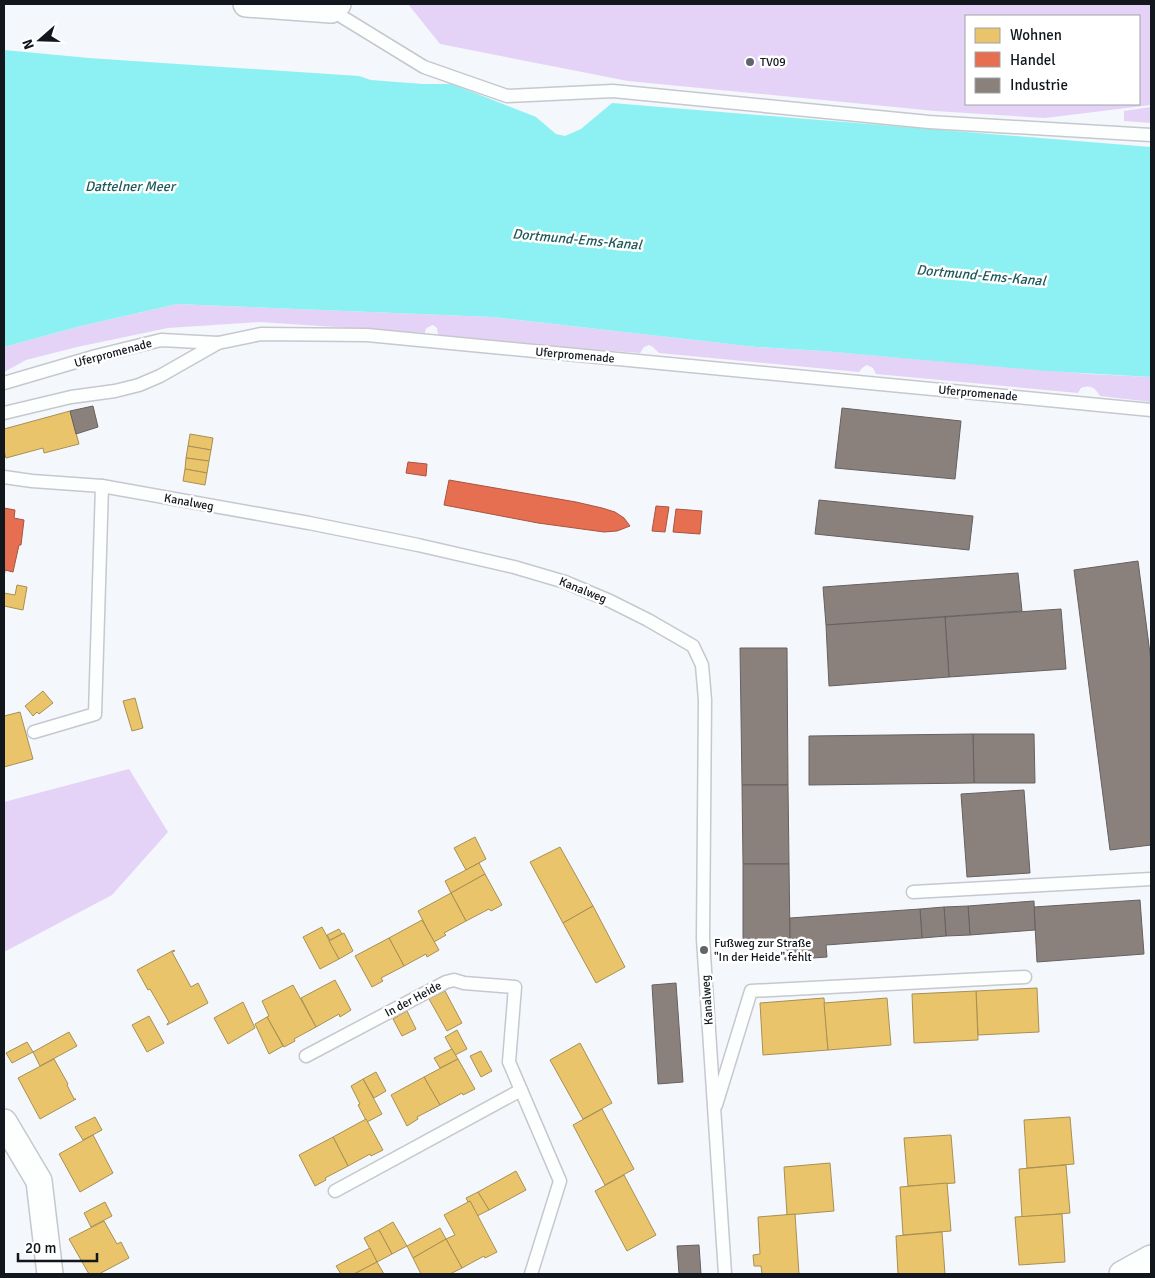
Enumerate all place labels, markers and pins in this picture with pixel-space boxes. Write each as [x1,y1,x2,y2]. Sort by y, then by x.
place label: TV09 [760,55,786,70]
marker: TV09 [744,56,756,68]
place label: Fußweg zur Straße "In der Heide" fehlt [714,936,812,965]
marker: Fußweg zur Straße "In der Heide" fehlt [698,944,710,956]

